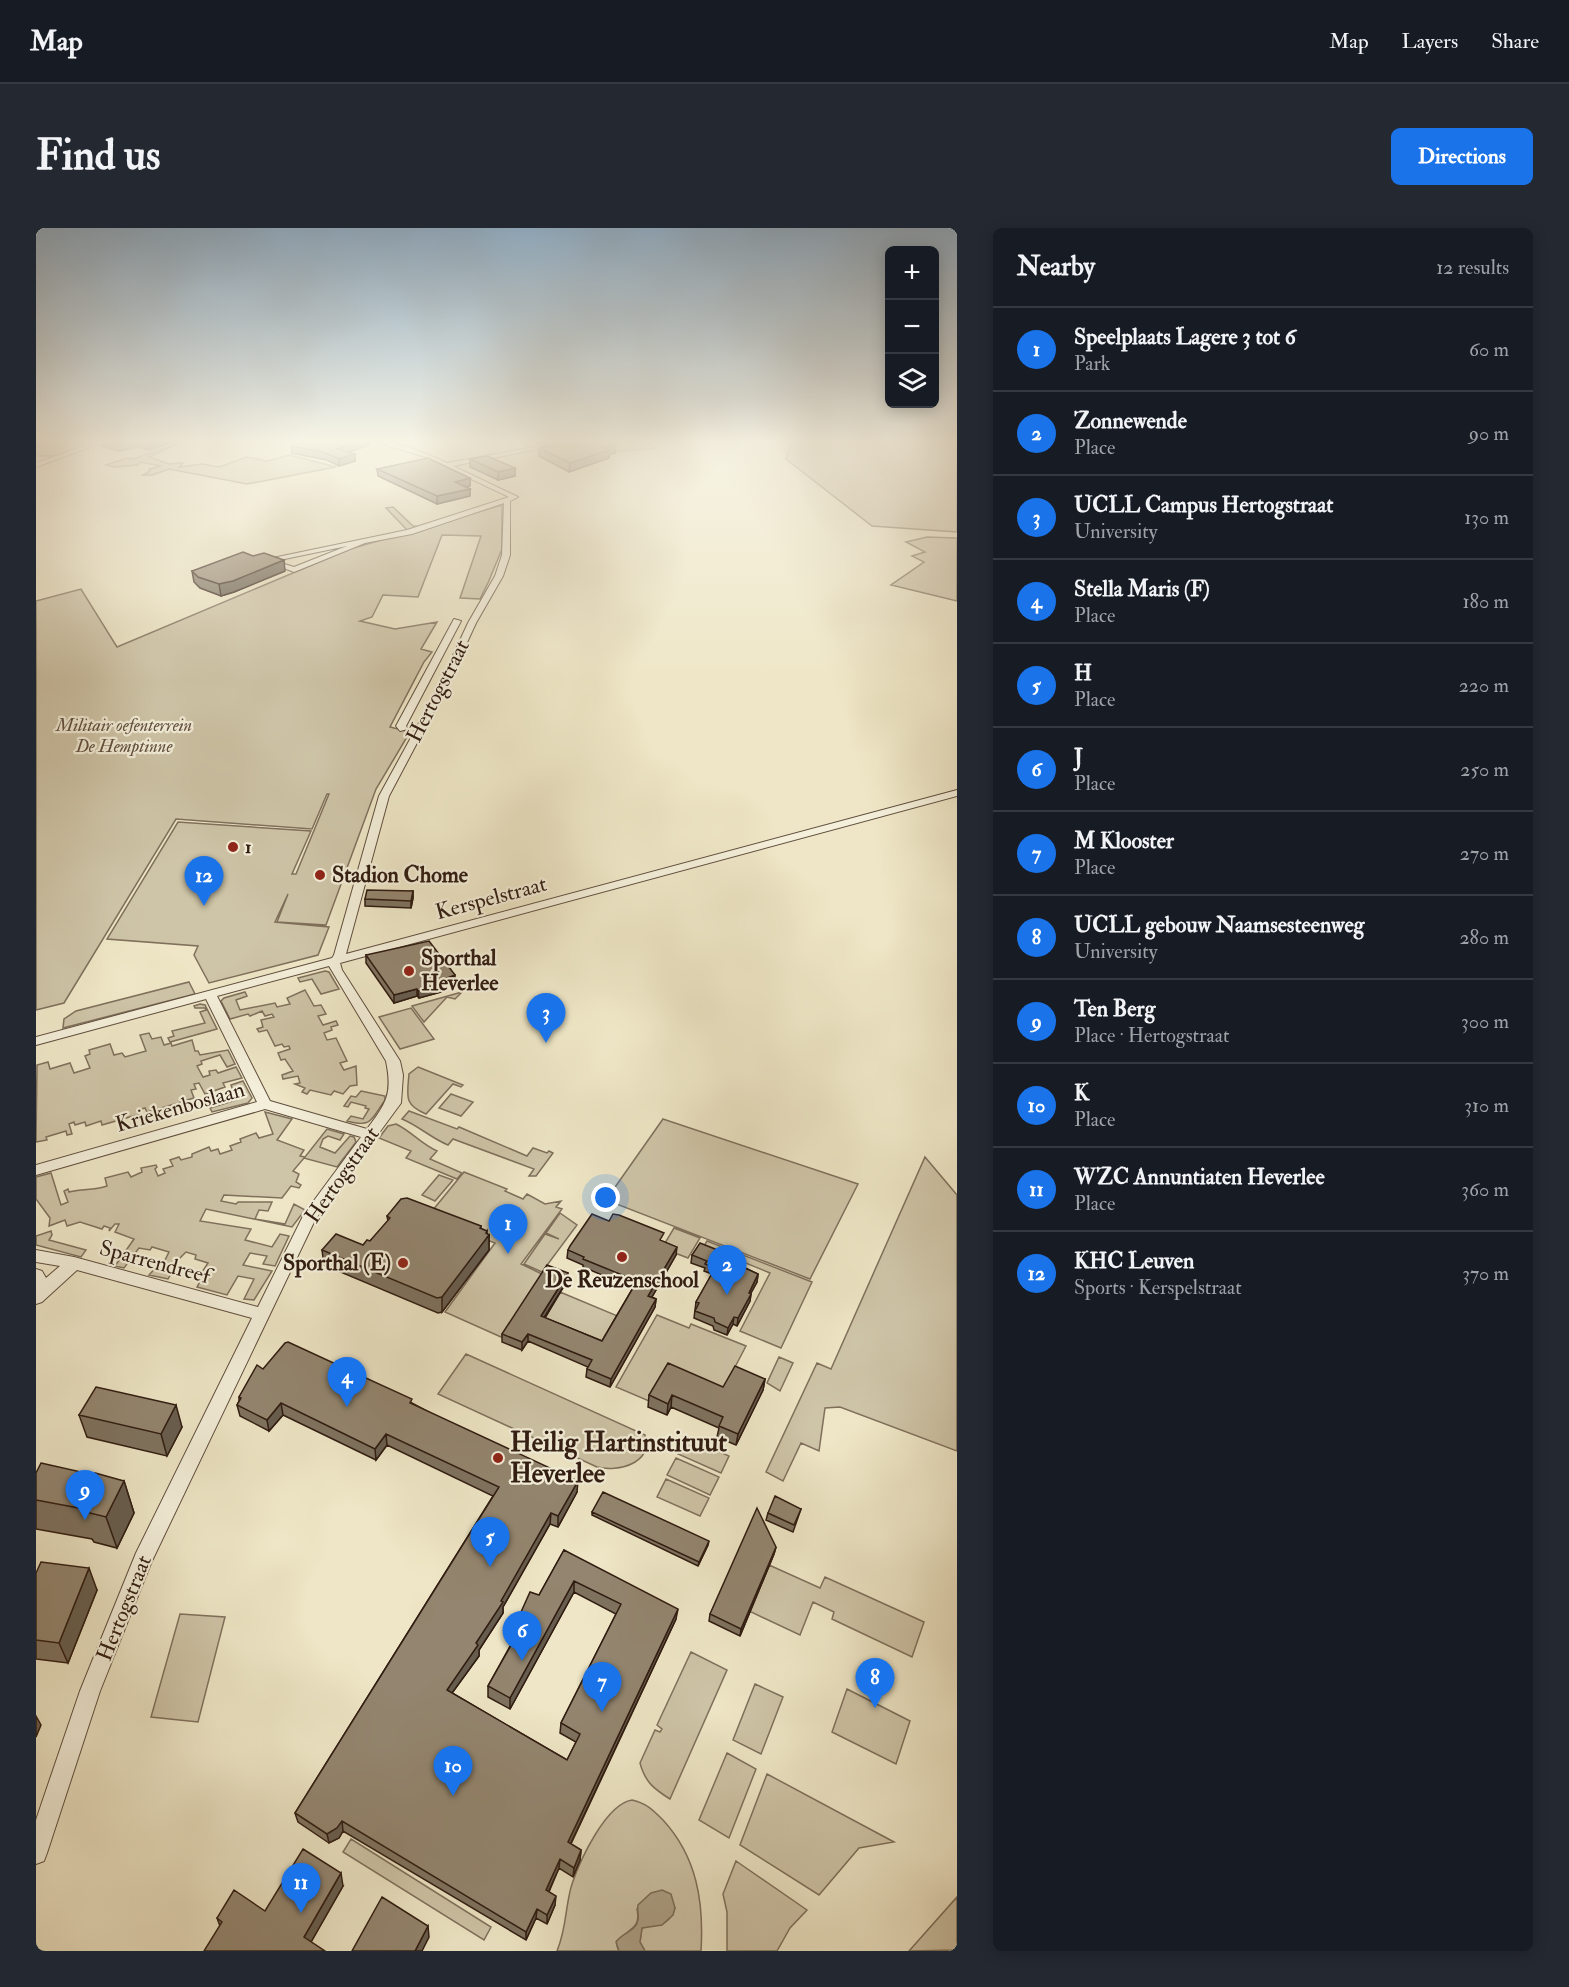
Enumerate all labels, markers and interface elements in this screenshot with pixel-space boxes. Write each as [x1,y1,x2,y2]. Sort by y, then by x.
text: Map [30,24,83,59]
text: Map [1329,28,1369,55]
text: Layers [1402,28,1458,55]
text: Share [1491,28,1539,55]
button: Directions [1391,128,1533,185]
text: Find us [36,130,160,182]
map controls [885,246,939,408]
button: + [885,246,939,300]
text: Nearby [1017,251,1095,283]
text: 12 results [1436,255,1509,280]
button: − [885,300,939,354]
text: Speelplaats Lagere 3 tot 6 [1074,323,1296,351]
text: 1 [1033,337,1040,362]
text: 60 m [1469,337,1509,362]
text: Park [1074,351,1110,376]
button: layers [885,354,939,408]
text: Zonnewende [1074,407,1187,435]
text: 2 [1031,421,1042,446]
text: 90 m [1469,421,1509,446]
text: Place [1074,435,1115,460]
text: UCLL Campus Hertogstraat [1074,491,1333,519]
text: 3 [1033,505,1040,530]
text: 130 m [1464,505,1509,530]
text: University [1074,519,1157,544]
text: Stella Maris (F) [1074,575,1210,603]
text: 4 [1031,589,1042,614]
text: 180 m [1462,589,1509,614]
text: Place [1074,603,1115,628]
street label: Hertogstraat [400,635,476,747]
text: H [1074,659,1092,687]
text: 5 [1032,673,1041,698]
text: 220 m [1459,673,1509,698]
text: Place [1074,687,1115,712]
park label: Militair oefenterrein De Hemptinne [55,714,192,758]
text: J [1074,743,1083,771]
text: 6 [1031,757,1042,782]
text: 250 m [1460,757,1509,782]
text: Place [1074,771,1115,796]
text: M Klooster [1074,827,1174,855]
place label: 1 [245,836,251,859]
marker: 1 [226,840,240,854]
text: 7 [1032,841,1041,866]
text: 270 m [1460,841,1509,866]
text: Place [1074,855,1115,880]
pin: 12 [184,856,224,906]
place label: Stadion Chome [332,861,469,889]
marker: Stadion Chome [313,868,327,882]
street label: Kerspelstraat [432,870,550,927]
text: UCLL gebouw Naamsesteenweg [1074,911,1364,939]
text: 8 [1032,925,1041,950]
text: 280 m [1459,925,1509,950]
text: University [1074,939,1157,964]
place label: Sporthal Heverlee [421,944,499,997]
marker: Sporthal Heverlee [402,964,416,978]
pin: 3 [526,994,566,1043]
text: Ten Berg [1074,995,1155,1023]
text: 9 [1031,1009,1042,1034]
text: 300 m [1461,1009,1509,1034]
text: Place · Hertogstraat [1074,1023,1229,1048]
street label: Kriekenboslaan [112,1075,248,1139]
text: K [1074,1079,1089,1107]
text: 10 [1028,1093,1045,1118]
text: 310 m [1464,1093,1509,1118]
text: Place [1074,1107,1115,1132]
street label: Hertogstraat [298,1121,386,1229]
text: WZC Annuntiaten Heverlee [1074,1163,1325,1191]
text: 11 [1029,1177,1044,1202]
text: 360 m [1461,1177,1509,1202]
your location [591,1183,620,1212]
text: Place [1074,1191,1115,1216]
pin: 1 [488,1204,528,1254]
street label: Sparrendreef [96,1234,216,1292]
pin: 2 [708,1246,746,1295]
text: KHC Leuven [1074,1247,1194,1275]
place label: Sporthal (E) [283,1249,391,1278]
marker: De Reuzenschool [615,1250,629,1264]
marker: Sporthal (E) [396,1256,410,1270]
text: 12 [1028,1261,1045,1286]
text: 370 m [1462,1261,1509,1286]
place label: De Reuzenschool [545,1266,699,1294]
text: Sports · Kerspelstraat [1074,1275,1242,1300]
pin: 4 [328,1358,366,1407]
place label: Heilig Hartinstituut Heverlee [510,1426,727,1490]
marker: Heilig Hartinstituut Heverlee [491,1451,505,1465]
pin: 9 [65,1470,104,1520]
pin: 5 [470,1518,510,1567]
street label: Hertogstraat [90,1551,158,1665]
pin: 6 [502,1612,542,1661]
pin: 8 [856,1658,894,1708]
pin: 7 [582,1662,622,1712]
pin: 10 [434,1746,472,1796]
pin: 11 [282,1864,320,1913]

